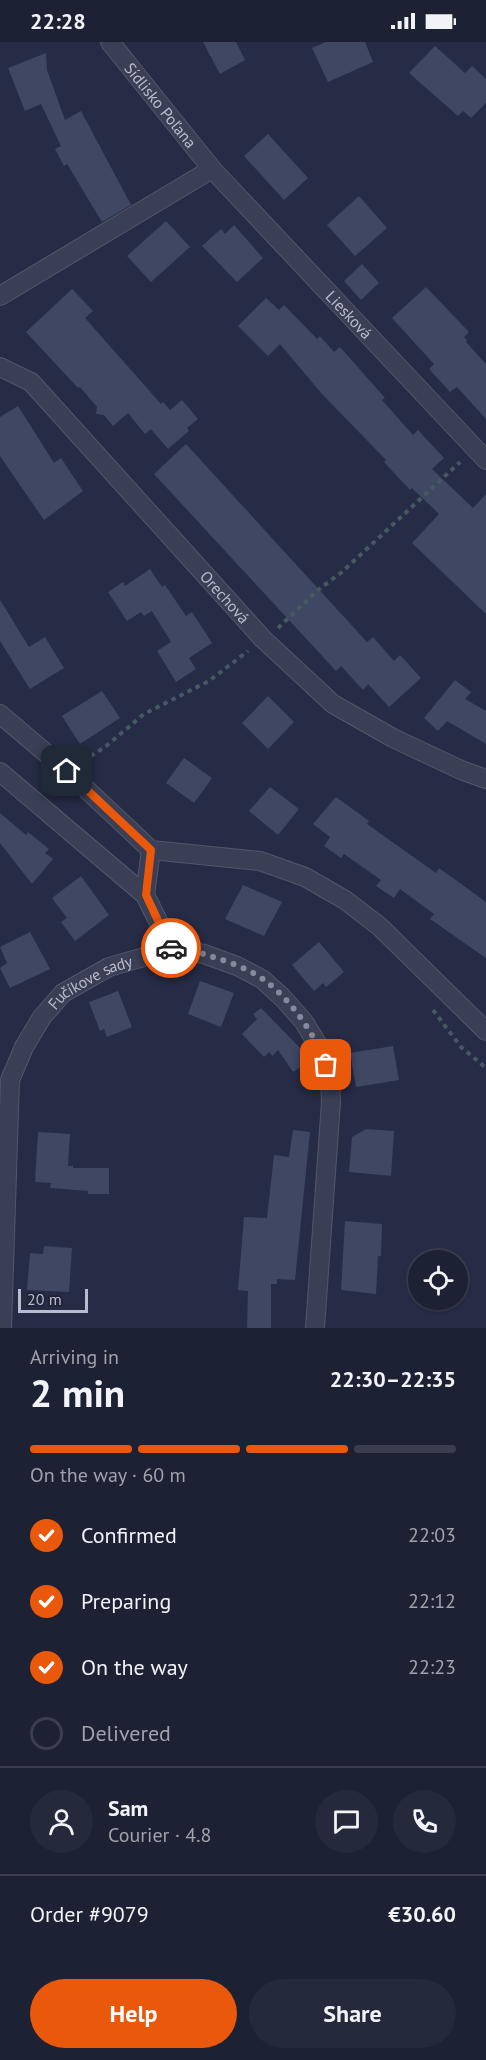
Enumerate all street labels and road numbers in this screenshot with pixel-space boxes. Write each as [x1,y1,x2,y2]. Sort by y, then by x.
street label: Sídlisko Poľana [120,58,201,152]
street label: Liesková [322,286,377,343]
street label: Orechová [196,566,254,628]
street label: Fučíkove sady [43,951,135,1013]

